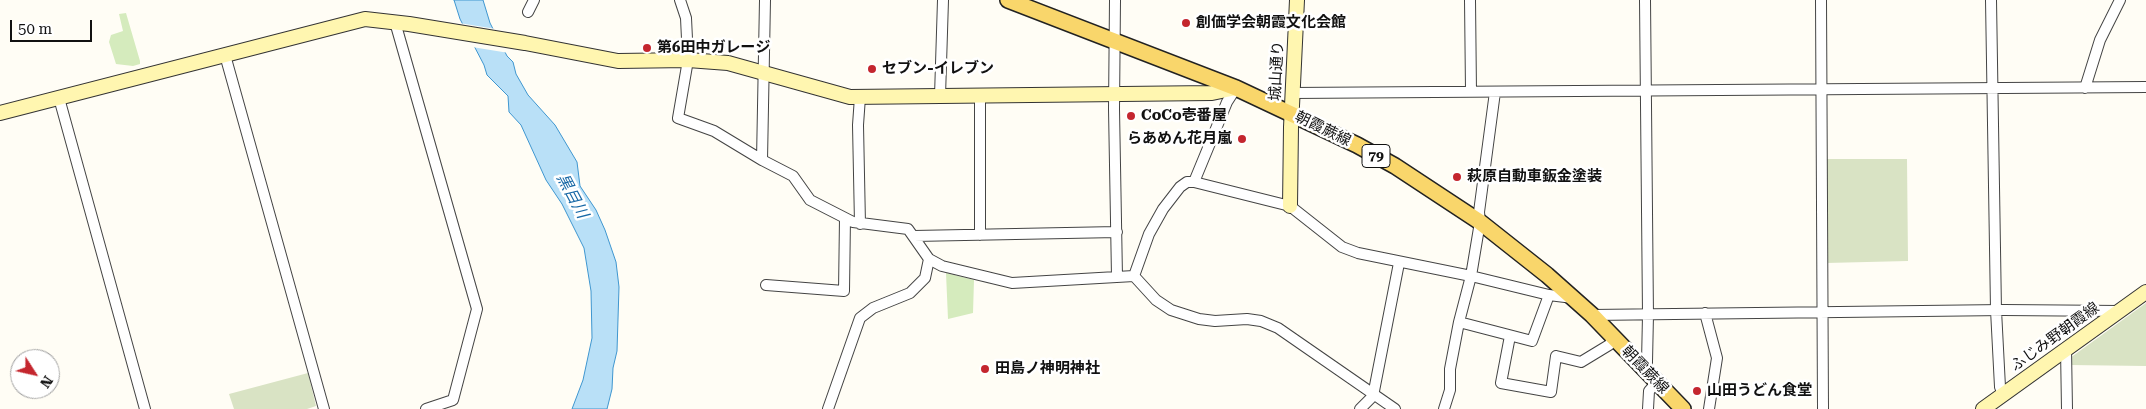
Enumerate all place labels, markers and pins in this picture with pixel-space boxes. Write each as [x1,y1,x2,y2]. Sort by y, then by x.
place label: 創価学会朝霞文化会館 [1196,14,1346,32]
marker: 創価学会朝霞文化会館 [1180,17,1192,29]
place label: 第6田中ガレージ [657,39,770,57]
marker: 第6田中ガレージ [641,42,653,54]
place label: セブン-イレブン [882,60,994,78]
marker: セブン-イレブン [866,63,878,75]
place label: CoCo壱番屋 [1141,107,1227,125]
marker: CoCo壱番屋 [1125,110,1137,122]
place label: らあめん花月嵐 [1127,130,1232,148]
marker: らあめん花月嵐 [1236,133,1248,145]
place label: 萩原自動車鈑金塗装 [1467,168,1602,186]
marker: 萩原自動車鈑金塗装 [1451,171,1463,183]
place label: 田島ノ神明神社 [995,360,1100,378]
marker: 田島ノ神明神社 [979,363,991,375]
place label: 山田うどん食堂 [1707,382,1812,400]
marker: 山田うどん食堂 [1691,385,1703,397]

